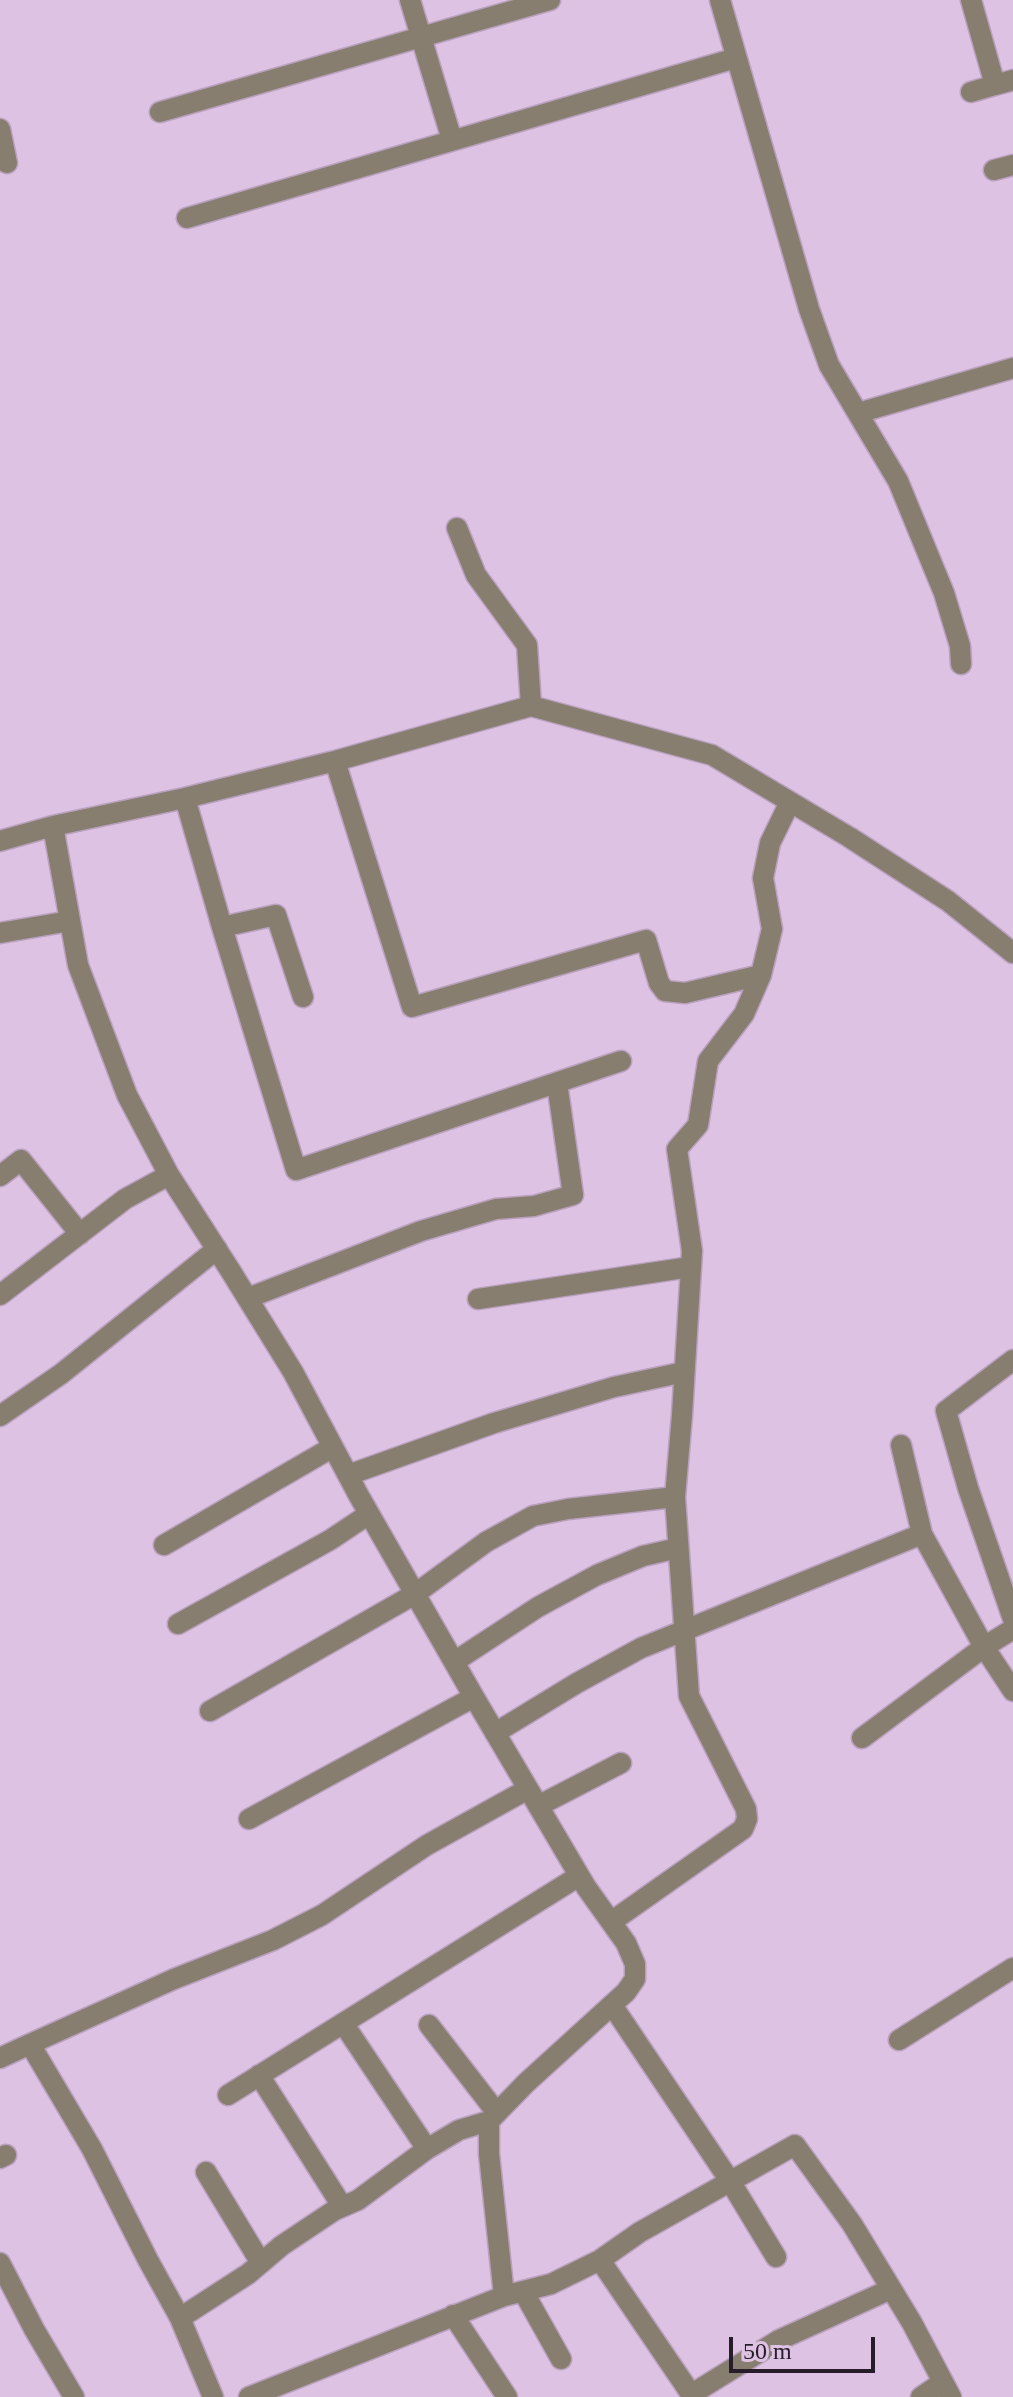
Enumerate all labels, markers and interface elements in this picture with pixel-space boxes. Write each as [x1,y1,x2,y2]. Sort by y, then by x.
scale bar [733,2321,879,2371]
text: 50 m [743,2338,792,2364]

